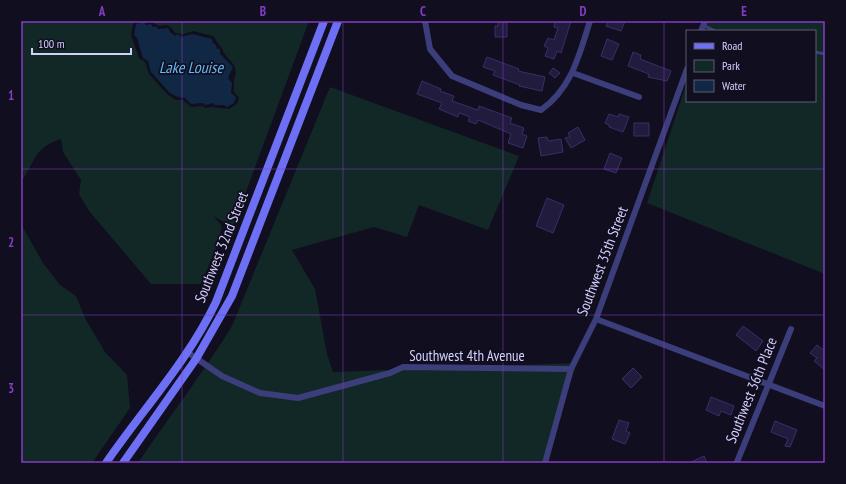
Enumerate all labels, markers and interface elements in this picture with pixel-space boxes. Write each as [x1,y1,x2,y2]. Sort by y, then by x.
text: A [98,3,106,20]
text: B [260,3,266,20]
text: C [420,3,426,20]
text: D [580,3,587,20]
text: E [741,3,747,20]
scale bar [32,30,131,56]
legend [686,30,816,102]
text: 100 m [38,36,65,51]
text: Road [722,38,742,53]
water label: Lake Louise [159,57,224,77]
text: Park [722,58,740,73]
text: Water [722,78,747,93]
text: 1 [8,87,14,104]
street label: Southwest 32nd Street [190,189,252,305]
street label: Southwest 35th Street [572,203,632,319]
text: 2 [8,234,14,251]
street label: Southwest 36th Place [721,334,781,446]
street label: Southwest 4th Avenue [409,346,525,365]
text: 3 [8,380,14,397]

